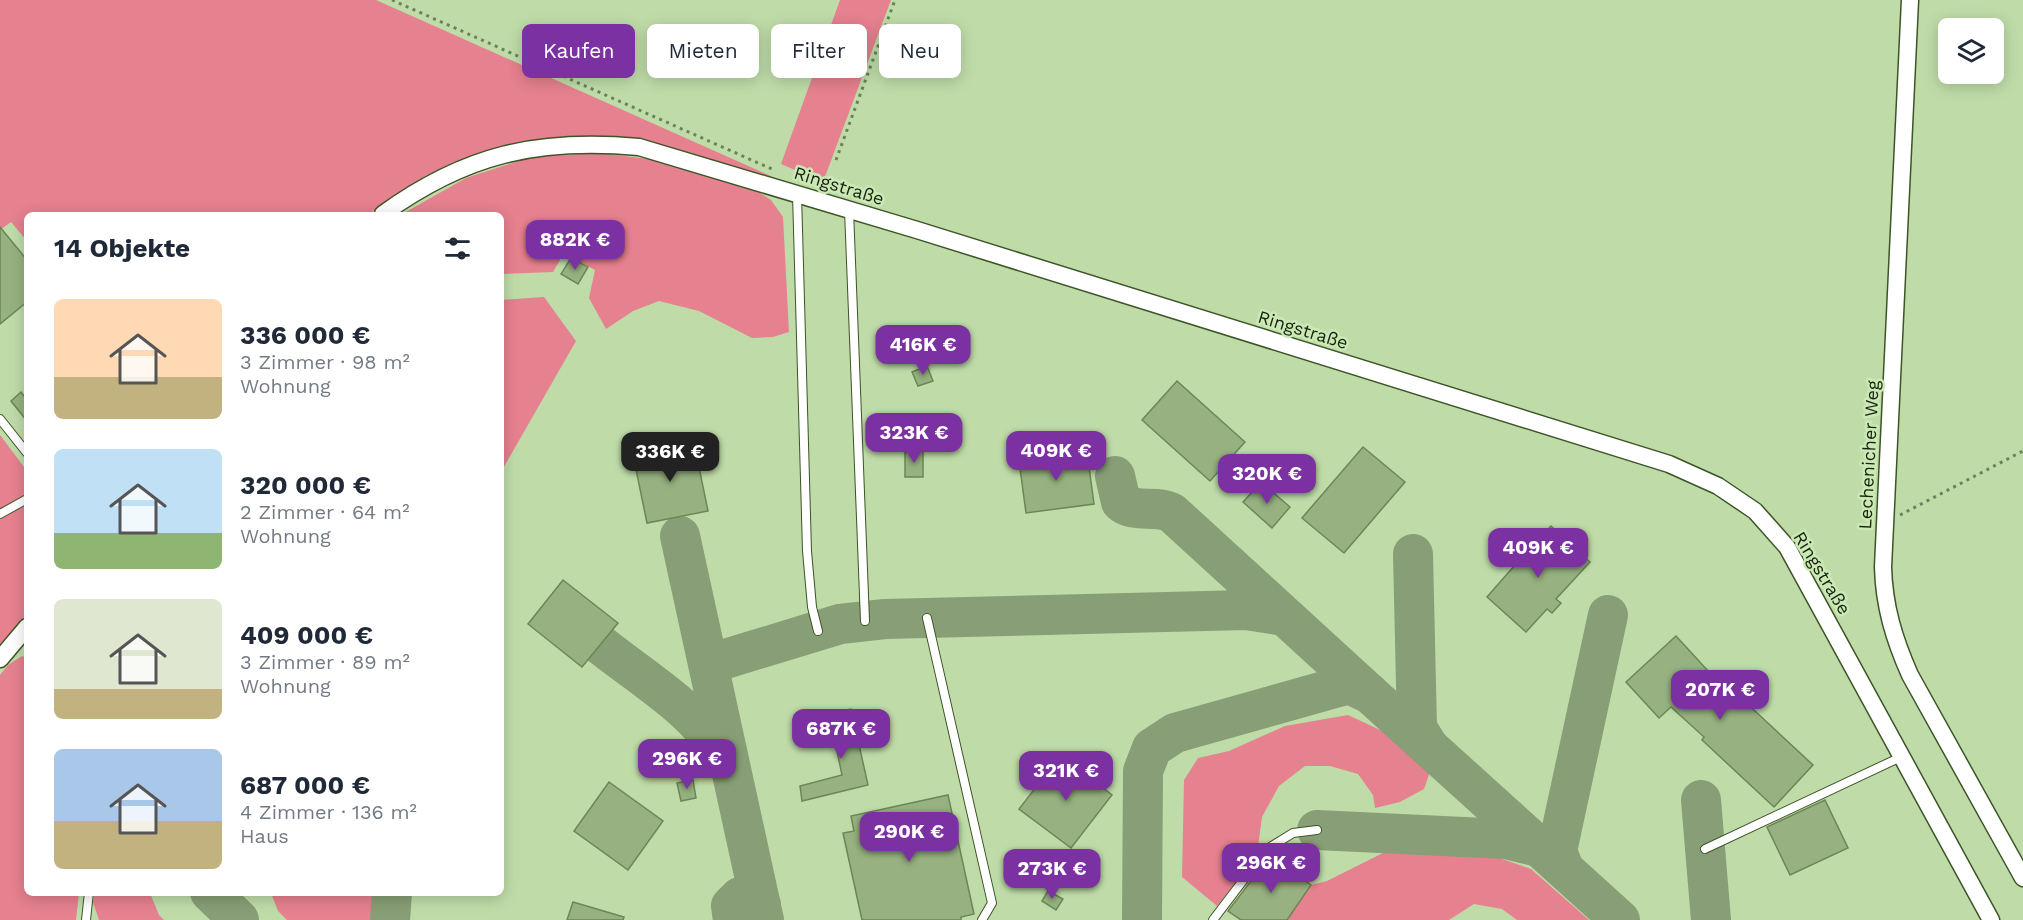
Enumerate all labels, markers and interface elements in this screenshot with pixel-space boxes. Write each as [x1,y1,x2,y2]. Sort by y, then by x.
map controls [1938,18,2004,84]
button: layers [1938,18,2004,84]
chip: Kaufen [522,24,635,78]
chip: Mieten [647,24,759,78]
chip: Filter [771,24,867,78]
chip: Neu [879,24,961,78]
street label: Ringstraße [792,162,887,209]
pin: 882K € [526,220,624,271]
text: 882K € [540,227,610,251]
icon: filters [441,232,474,265]
text: 14 Objekte [54,233,190,263]
street label: Ringstraße [1256,306,1351,353]
text: 336 000 € [240,320,370,350]
icon: home [102,323,174,395]
pin: 416K € [874,325,972,376]
text: 416K € [890,332,956,356]
text: 3 Zimmer · 98 m² [240,350,410,374]
text: Wohnung [240,374,331,398]
street label: Lechenicher Weg [1854,379,1883,530]
pin: 323K € [865,413,963,464]
text: 323K € [879,420,949,444]
pin: 409K € [1007,431,1105,482]
pin: 336K € [621,432,719,483]
text: 409K € [1020,438,1092,462]
text: 336K € [635,439,705,463]
pin: 320K € [1218,454,1316,505]
text: 320K € [1232,461,1302,485]
text: 320 000 € [240,470,371,500]
icon: home [102,473,174,545]
text: 2 Zimmer · 64 m² [240,500,409,524]
text: Wohnung [240,524,331,548]
street label: Ringstraße [1789,527,1855,618]
pin: 409K € [1489,528,1587,579]
text: 409K € [1502,535,1574,559]
text: 409 000 € [240,620,373,650]
icon: home [102,623,174,695]
text: 3 Zimmer · 89 m² [240,650,410,674]
pin: 207K € [1671,670,1769,721]
text: Wohnung [240,674,331,698]
text: 207K € [1685,677,1755,701]
pin: 687K € [792,709,890,760]
text: 687K € [806,716,876,740]
pin: 296K € [638,739,736,790]
text: 296K € [652,746,722,770]
pin: 321K € [1017,751,1115,802]
text: 321K € [1033,758,1099,782]
text: 687 000 € [240,770,370,800]
icon: home [102,773,174,845]
text: 4 Zimmer · 136 m² [240,800,417,824]
pin: 290K € [860,812,958,863]
text: 290K € [874,819,944,843]
text: Haus [240,824,289,848]
pin: 296K € [1222,843,1320,894]
pin: 273K € [1003,849,1101,900]
text: 296K € [1236,850,1306,874]
text: 273K € [1017,856,1087,880]

